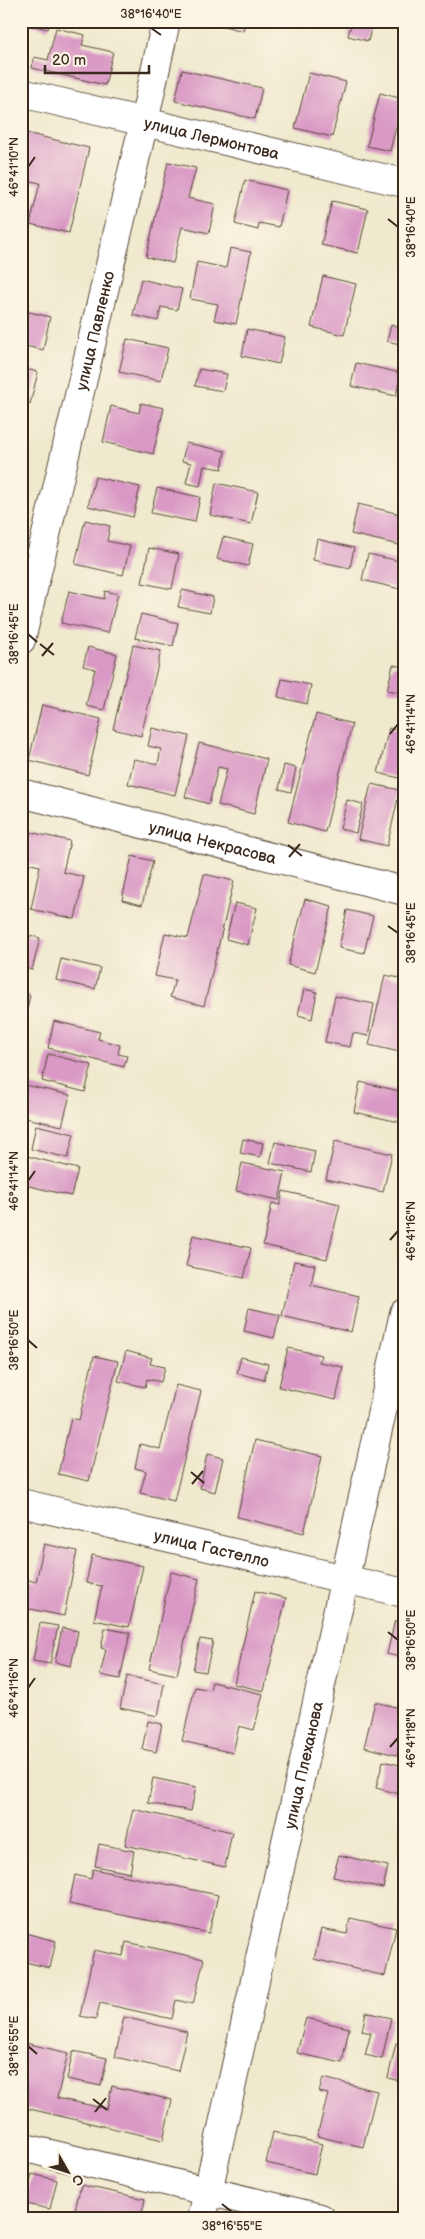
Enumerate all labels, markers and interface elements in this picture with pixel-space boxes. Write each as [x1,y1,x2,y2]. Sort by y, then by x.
text: 38°16'40"E [120,7,182,22]
scale bar [45,42,149,74]
text: 20 m [52,51,86,70]
street label: улица Лермонтова [142,114,281,164]
text: 46°41'10"N [7,137,22,197]
text: 38°16'40"E [404,196,419,258]
street label: улица Павленко [73,269,119,393]
text: 38°16'45"E [7,603,22,665]
text: 46°41'14"N [404,694,419,754]
street label: улица Некрасова [147,818,279,869]
text: 38°16'45"E [404,902,419,964]
text: 46°41'14"N [7,1151,22,1211]
text: 46°41'16"N [404,1201,419,1261]
text: 38°16'50"E [7,1309,22,1370]
street label: улица Гастелло [152,1527,271,1572]
text: 38°16'50"E [404,1609,419,1670]
text: 46°41'16"N [7,1658,22,1718]
street label: улица Плеханова [281,1699,328,1831]
text: 46°41'18"N [404,1708,419,1768]
text: 38°16'55"E [7,2016,22,2076]
north arrow [42,2146,92,2196]
text: С [68,2171,87,2189]
text: 38°16'55"E [202,2219,262,2234]

